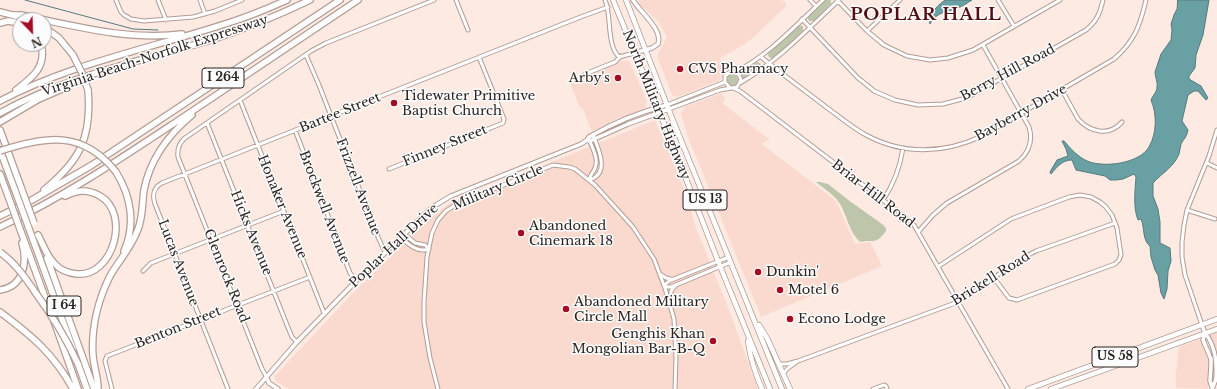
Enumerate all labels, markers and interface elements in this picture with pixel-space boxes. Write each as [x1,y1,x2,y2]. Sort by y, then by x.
district label: POPLAR HALL [850,5,1002,25]
north arrow [12,12,52,52]
street label: Virginia Beach-Norfolk Expressway [40,12,270,100]
street label: North Military Highway [619,28,693,182]
text: N [29,34,44,51]
street label: Berry Hill Road [958,41,1058,105]
place label: CVS Pharmacy [688,61,788,77]
marker: CVS Pharmacy [675,64,685,74]
road number: I 264 [202,68,244,88]
place label: Arby's [569,70,610,86]
marker: Arby's [613,73,623,83]
street label: Bayberry Drive [972,81,1070,145]
place label: Tidewater Primitive Baptist Church [402,88,535,119]
street label: Bartee Street [297,90,383,136]
marker: Tidewater Primitive Baptist Church [389,98,399,108]
street label: Finney Street [401,122,489,170]
street label: Frizzell Avenue [332,136,384,238]
street label: Brockwell Avenue [295,148,353,266]
street label: Honaker Avenue [254,153,310,261]
street label: Briar Hill Road [828,157,918,231]
street label: Military Circle [450,162,546,214]
street label: Hicks Avenue [227,188,275,278]
road number: US 13 [683,190,727,210]
street label: Poplar Hall Drive [346,201,442,291]
street label: Lucas Avenue [154,218,202,308]
place label: Abandoned Cinemark 18 [529,218,613,249]
street label: Glenrock Road [200,227,252,325]
marker: Abandoned Cinemark 18 [516,228,526,238]
street label: Brickell Road [949,249,1033,309]
place label: Dunkin' [766,264,819,280]
marker: Dunkin' [753,267,763,277]
place label: Motel 6 [788,282,839,298]
marker: Motel 6 [775,285,785,295]
place label: Abandoned Military Circle Mall [574,294,709,325]
road number: I 64 [47,296,81,316]
street label: Benton Street [133,304,223,352]
marker: Abandoned Military Circle Mall [561,304,571,314]
place label: Econo Lodge [798,311,886,327]
marker: Econo Lodge [785,314,795,324]
place label: Genghis Khan Mongolian Bar-B-Q [572,326,705,357]
marker: Genghis Khan Mongolian Bar-B-Q [708,336,718,346]
road number: US 58 [1092,347,1138,367]

